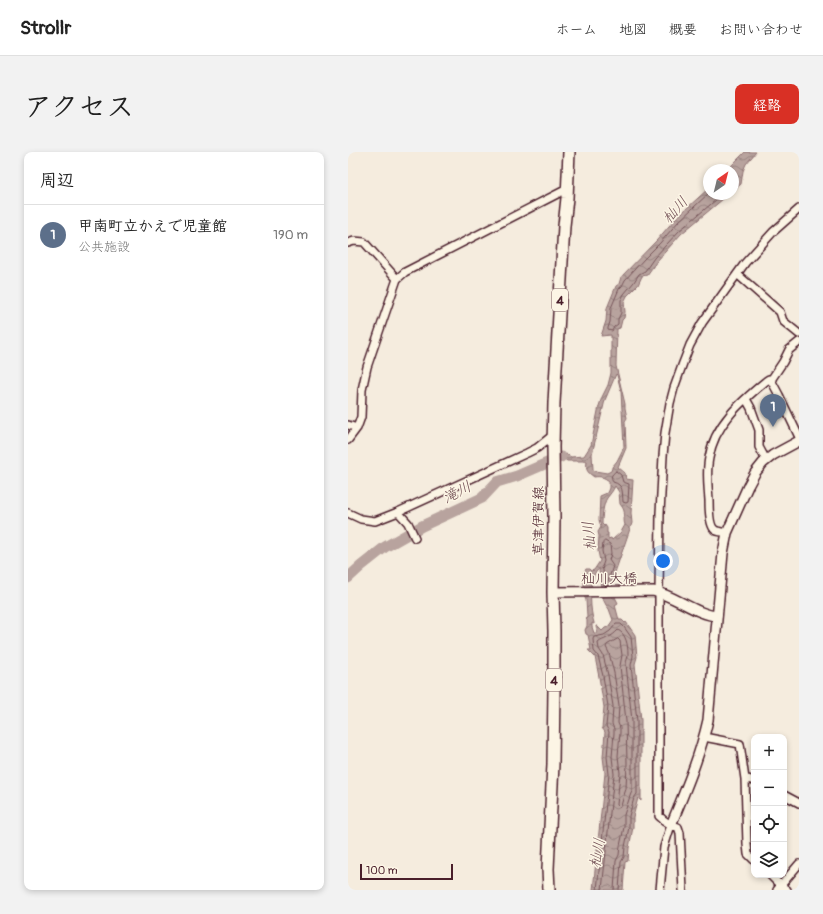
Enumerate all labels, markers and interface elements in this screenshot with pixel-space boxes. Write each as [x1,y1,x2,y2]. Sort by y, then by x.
text: Strollr [20,16,71,40]
text: ホーム [556,21,597,38]
text: 地図 [619,21,647,38]
text: 概要 [669,21,697,38]
text: お問い合わせ [719,21,803,38]
button: 経路 [735,84,799,124]
text: アクセス [24,90,134,125]
north arrow [703,164,739,200]
text: 周辺 [40,170,74,191]
water label: 杣川 [658,193,692,228]
text: 甲南町立かえで児童館 [78,217,227,236]
text: 1 [50,227,56,243]
text: 190 m [273,227,308,243]
text: 公共施設 [78,239,130,255]
road number: 4 [552,289,568,311]
pin: 1 [760,394,786,427]
water label: 滝川 [440,477,475,508]
street label: 草津伊賀線 [530,486,547,556]
water label: 杣川 [578,520,601,552]
your location [653,551,673,571]
street label: 杣川大橋 [581,570,637,587]
road number: 4 [546,669,562,691]
map controls [751,734,787,878]
button: + [751,734,787,770]
button: − [751,770,787,806]
button: locate [751,806,787,842]
water label: 杣川 [586,837,609,870]
button: layers [751,842,787,878]
scale bar [360,862,453,881]
text: 100 m [366,864,397,877]

